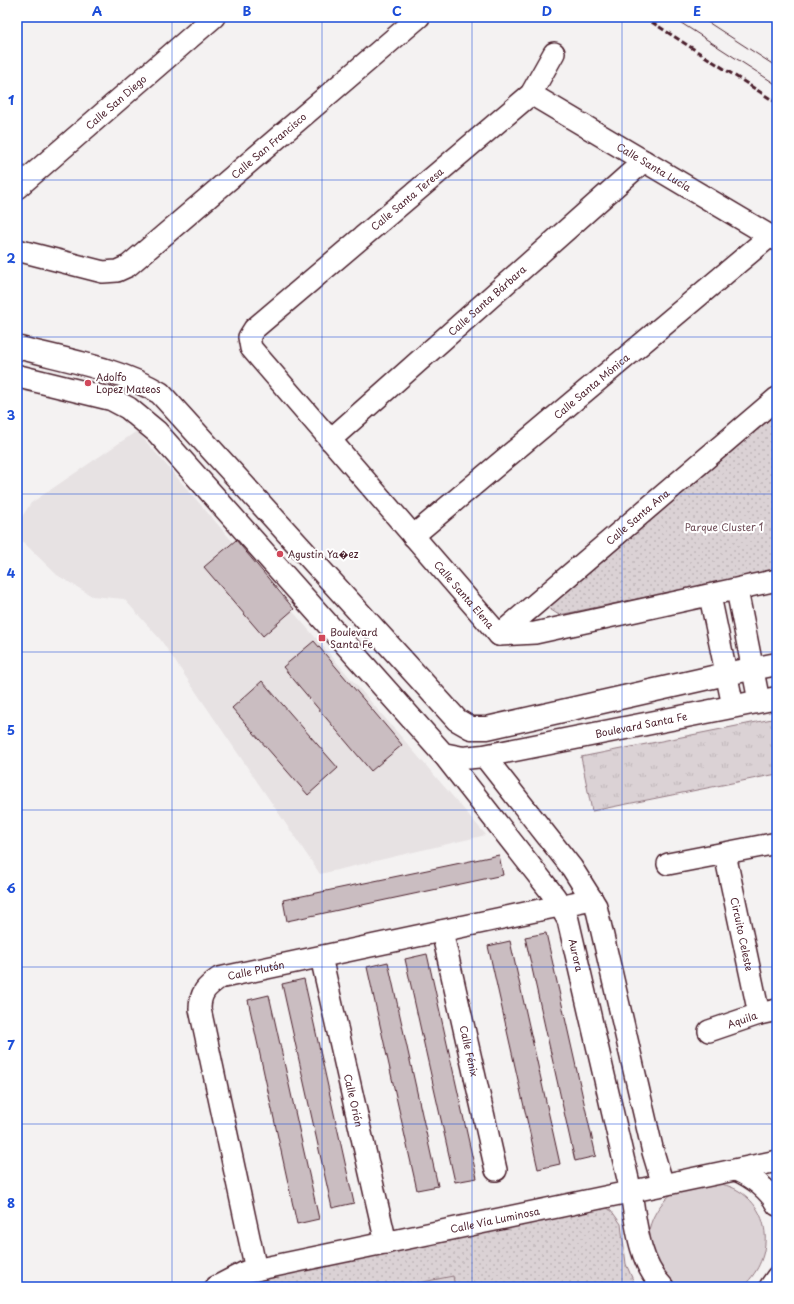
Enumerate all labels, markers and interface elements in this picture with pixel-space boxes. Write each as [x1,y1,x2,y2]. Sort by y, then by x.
text: A [92,1,102,20]
text: B [243,1,252,20]
text: C [392,1,402,20]
text: D [542,1,552,20]
text: E [693,1,701,20]
street label: Calle San Diego [82,71,150,132]
text: 1 [8,90,14,109]
street label: Calle San Francisco [227,108,310,182]
street label: Calle Santa Lucía [614,139,695,195]
street label: Calle Santa Teresa [367,163,447,234]
text: 2 [6,248,16,267]
street label: Calle Santa Bárbara [444,261,529,339]
street label: Calle Santa Mónica [550,349,633,422]
place label: Adolfo Lopez Mateos [96,369,161,396]
marker: Adolfo Lopez Mateos [83,378,93,388]
text: 3 [7,405,16,424]
street label: Calle Santa Ana [602,485,673,548]
park label: Parque Cluster 1 [685,519,763,534]
place label: Agustin Ya�ez [288,546,359,561]
marker: Agustin Ya�ez [275,549,285,559]
street label: Calle Santa Elena [431,557,499,632]
text: 4 [7,563,16,582]
place label: Boulevard Santa Fe [330,624,378,651]
marker: Boulevard Santa Fe [317,633,327,643]
street label: Boulevard Santa Fe [594,708,689,741]
text: 5 [7,720,15,739]
text: 6 [6,878,16,897]
street label: Circuito Celeste [727,896,758,972]
street label: Aurora [566,937,588,974]
street label: Calle Plutón [226,956,286,983]
street label: Aquila [725,1007,760,1031]
street label: Calle Fénix [457,1024,483,1078]
text: 7 [7,1035,15,1054]
street label: Calle Orión [341,1072,367,1128]
text: 8 [7,1193,15,1212]
street label: Calle Vía Luminosa [449,1203,542,1236]

